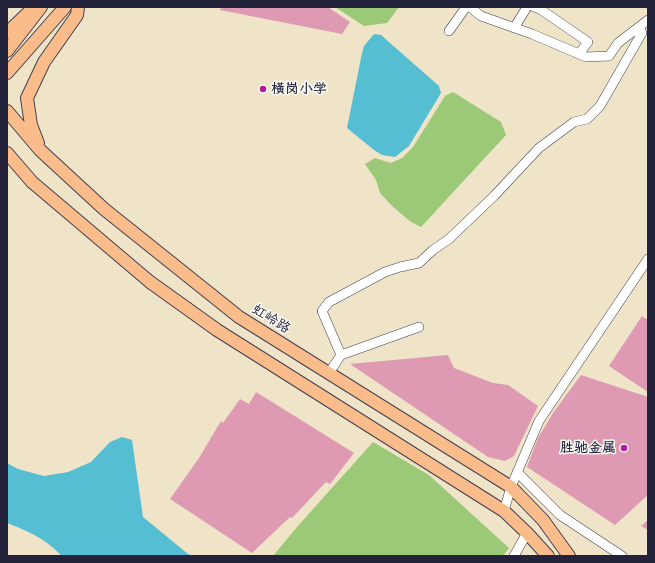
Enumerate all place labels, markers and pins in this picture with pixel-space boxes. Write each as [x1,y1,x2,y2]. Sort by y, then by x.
place label: 横岗小学 [271,81,327,97]
marker: 横岗小学 [258,84,268,94]
place label: 胜驰金属 [560,440,616,456]
marker: 胜驰金属 [619,443,629,453]

